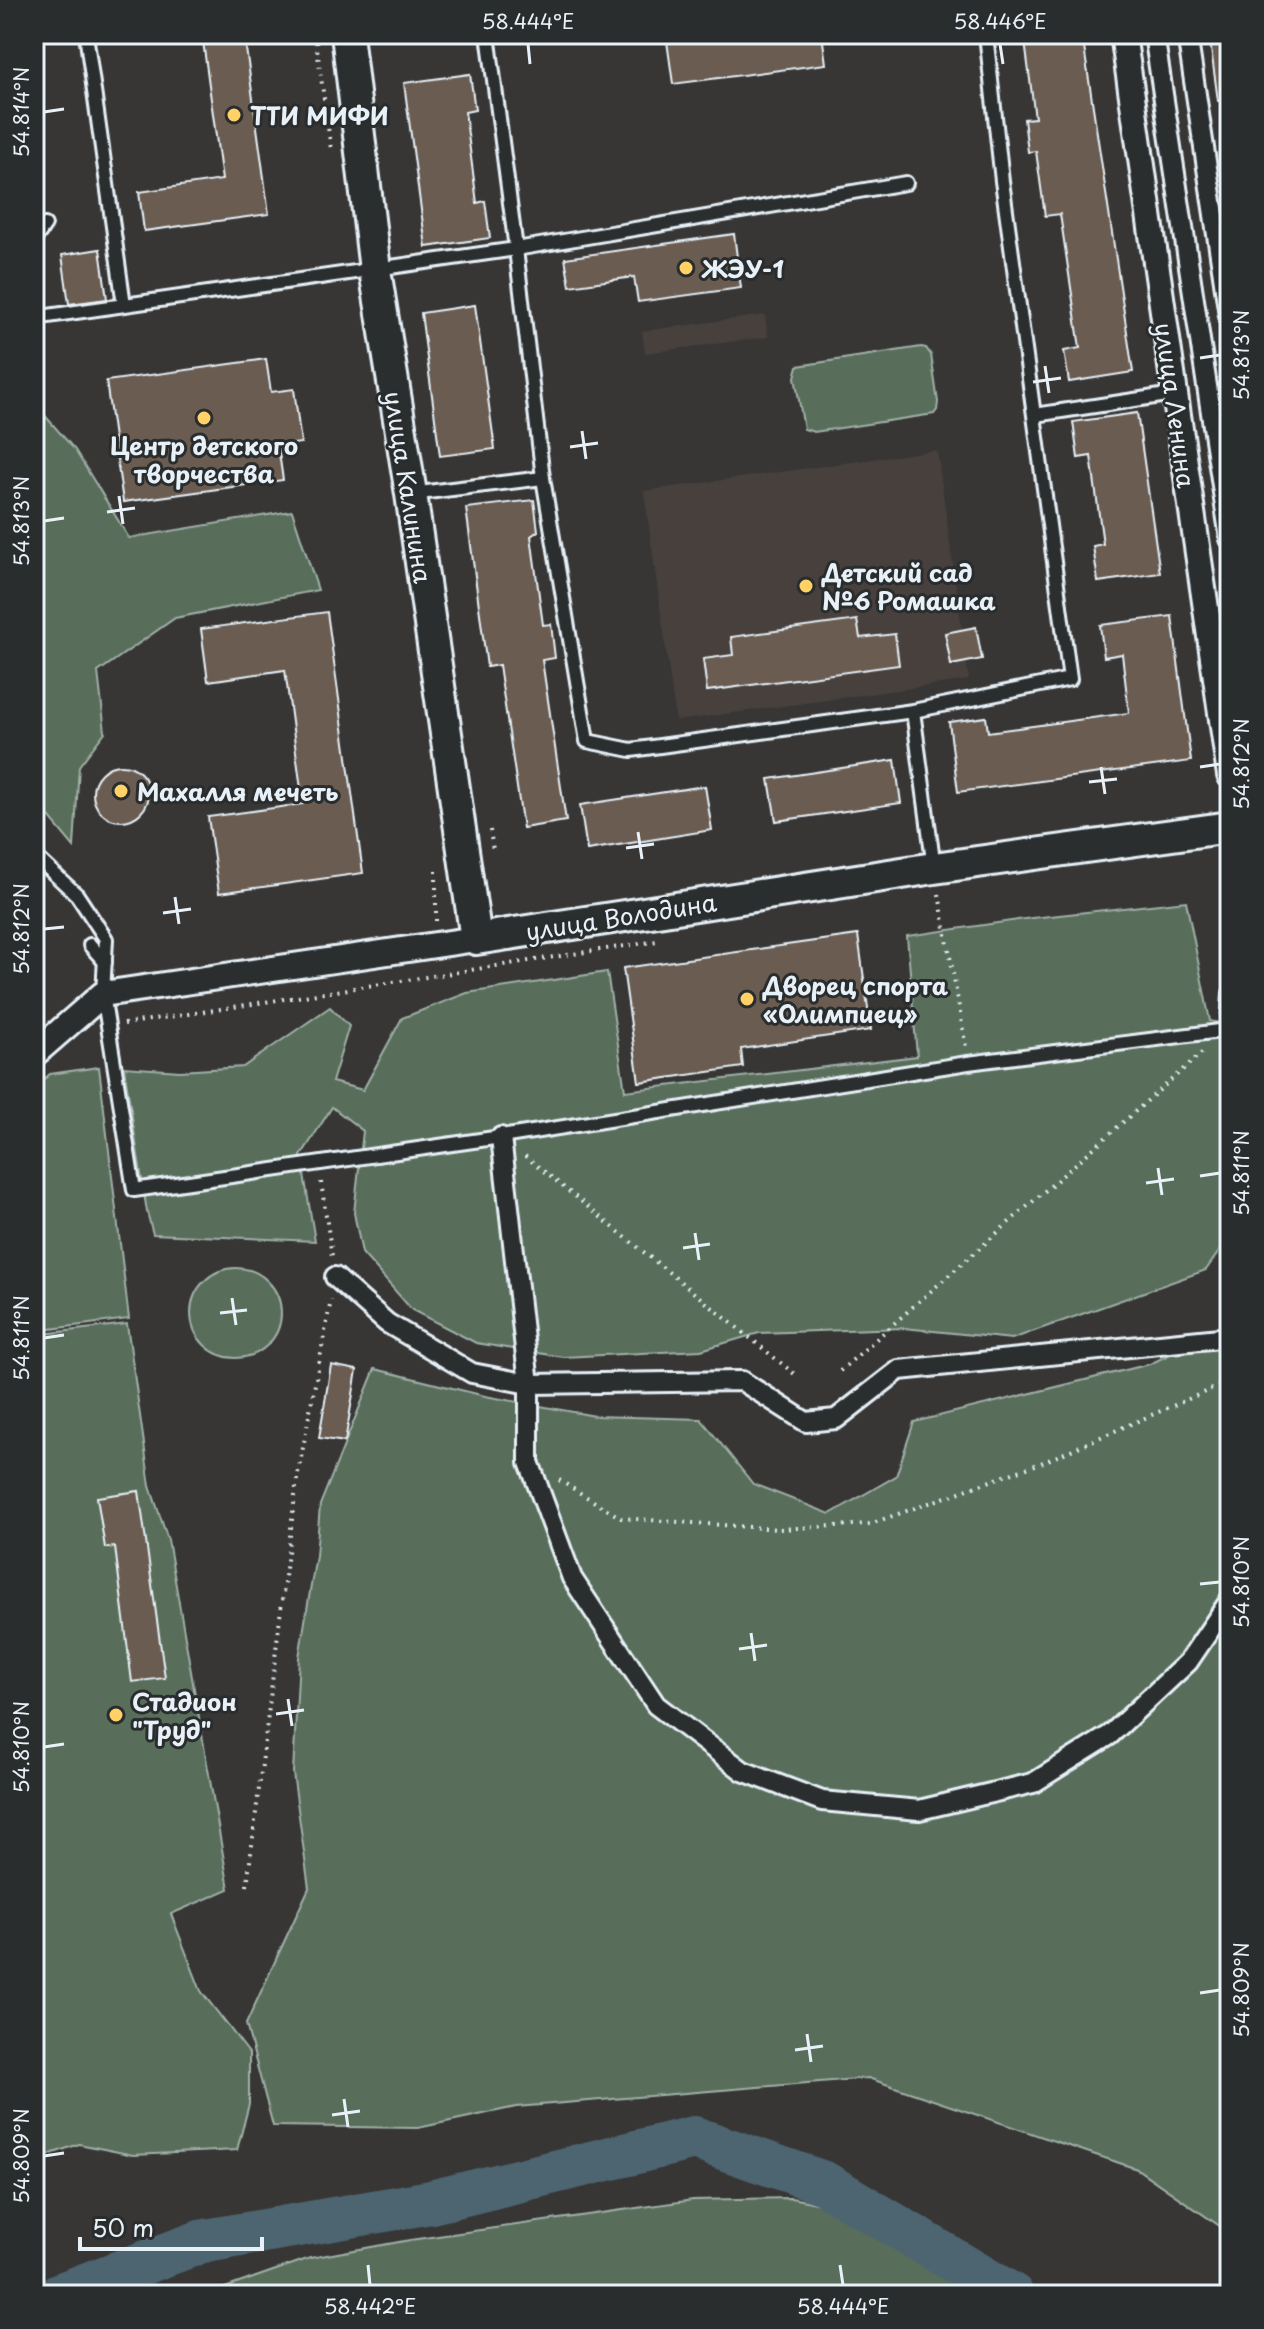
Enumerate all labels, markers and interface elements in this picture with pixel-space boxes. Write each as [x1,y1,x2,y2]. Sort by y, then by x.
text: 58.444°E [482,6,574,36]
text: 58.446°E [953,6,1047,36]
text: 54.814°N [6,67,36,157]
place label: ТТИ МИФИ [250,97,389,133]
marker: ТТИ МИФИ [225,106,243,124]
place label: ЖЭУ-1 [701,250,784,286]
marker: ЖЭУ-1 [677,259,695,277]
text: 54.813°N [1226,310,1256,400]
street label: улица Ленина [1147,320,1205,490]
street label: улица Калинина [376,388,442,586]
marker: Центр детского творчества [195,409,213,427]
place label: Центр детского творчества [110,427,298,491]
text: 54.813°N [6,476,36,566]
place label: Детский сад №6 Ромашка [821,554,996,618]
marker: Детский сад №6 Ромашка [797,577,815,595]
text: 54.812°N [1226,718,1256,810]
place label: Махалля мечеть [137,773,338,809]
marker: Махалля мечеть [112,782,130,800]
text: 54.812°N [6,883,36,975]
street label: улица Володина [523,883,719,949]
place label: Дворец спорта «Олимпиец» [762,967,949,1031]
marker: Дворец спорта «Олимпиец» [738,990,756,1008]
text: 54.811°N [1226,1130,1256,1216]
text: 54.811°N [6,1295,36,1381]
text: 54.810°N [1226,1536,1256,1628]
place label: Стадион "Труд" [132,1683,237,1747]
text: 54.810°N [6,1701,36,1793]
marker: Стадион "Труд" [107,1706,125,1724]
text: 54.809°N [1226,1942,1256,2038]
text: 54.809°N [6,2108,36,2204]
scale bar [80,2201,262,2251]
text: 50 m [92,2209,154,2245]
text: 58.442°E [324,2291,416,2321]
text: 58.444°E [797,2291,889,2321]

